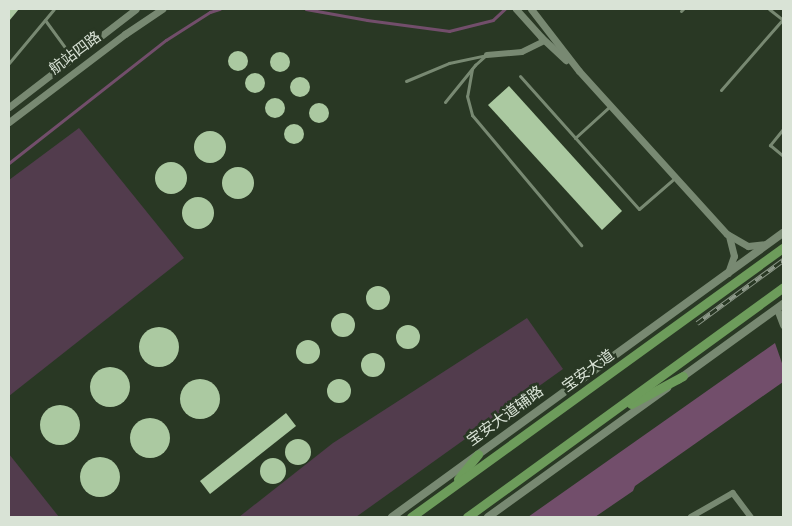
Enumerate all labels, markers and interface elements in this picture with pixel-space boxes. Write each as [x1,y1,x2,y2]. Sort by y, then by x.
street label: 航站四路 [47,29,105,79]
street label: 宝安大道 [559,347,619,397]
street label: 宝安大道辅路 [464,383,548,451]

